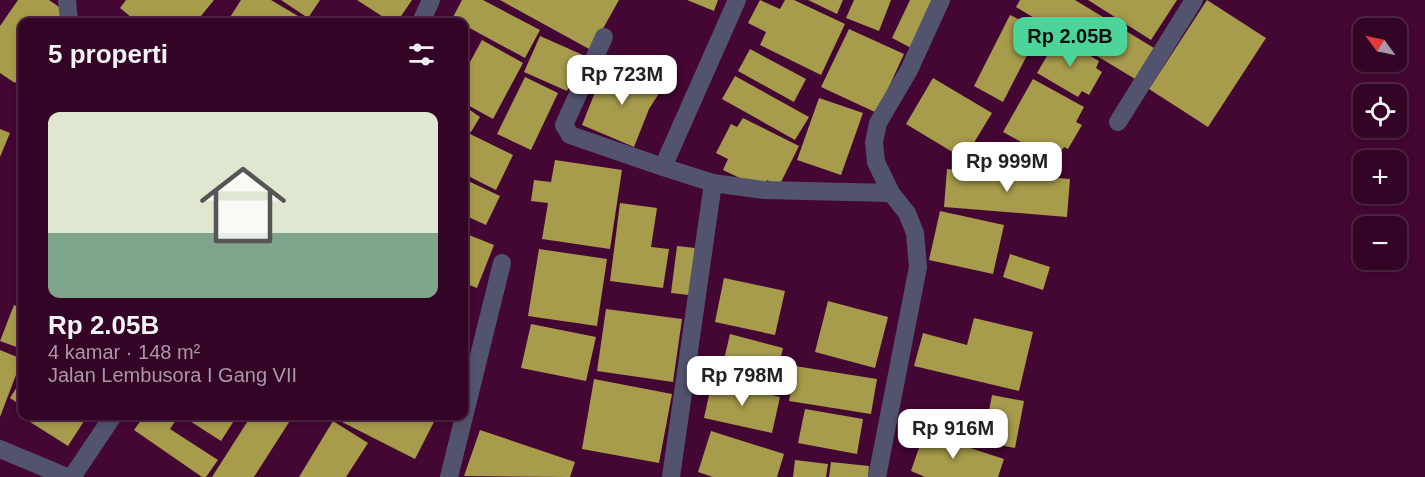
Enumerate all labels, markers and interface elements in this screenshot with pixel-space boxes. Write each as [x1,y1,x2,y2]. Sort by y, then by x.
pin: Rp 2.05B [1008,17,1132,68]
north arrow [1353,18,1407,72]
map controls [1353,18,1407,270]
text: Rp 2.05B [1027,25,1113,47]
icon: filters [405,38,438,71]
text: 5 properti [48,39,168,69]
pin: Rp 723M [567,55,677,106]
text: Rp 723M [581,63,663,85]
button: locate [1353,84,1407,138]
pin: Rp 999M [952,142,1062,193]
text: Rp 999M [966,150,1048,172]
button: + [1353,150,1407,204]
icon: home [189,151,297,259]
button: − [1353,216,1407,270]
text: Rp 2.05B [48,310,159,340]
text: 4 kamar · 148 m² [48,341,200,363]
pin: Rp 798M [687,356,797,407]
text: Jalan Lembusora I Gang VII [48,364,297,386]
text: Rp 798M [701,364,783,386]
pin: Rp 916M [898,409,1008,460]
text: Rp 916M [912,417,994,439]

